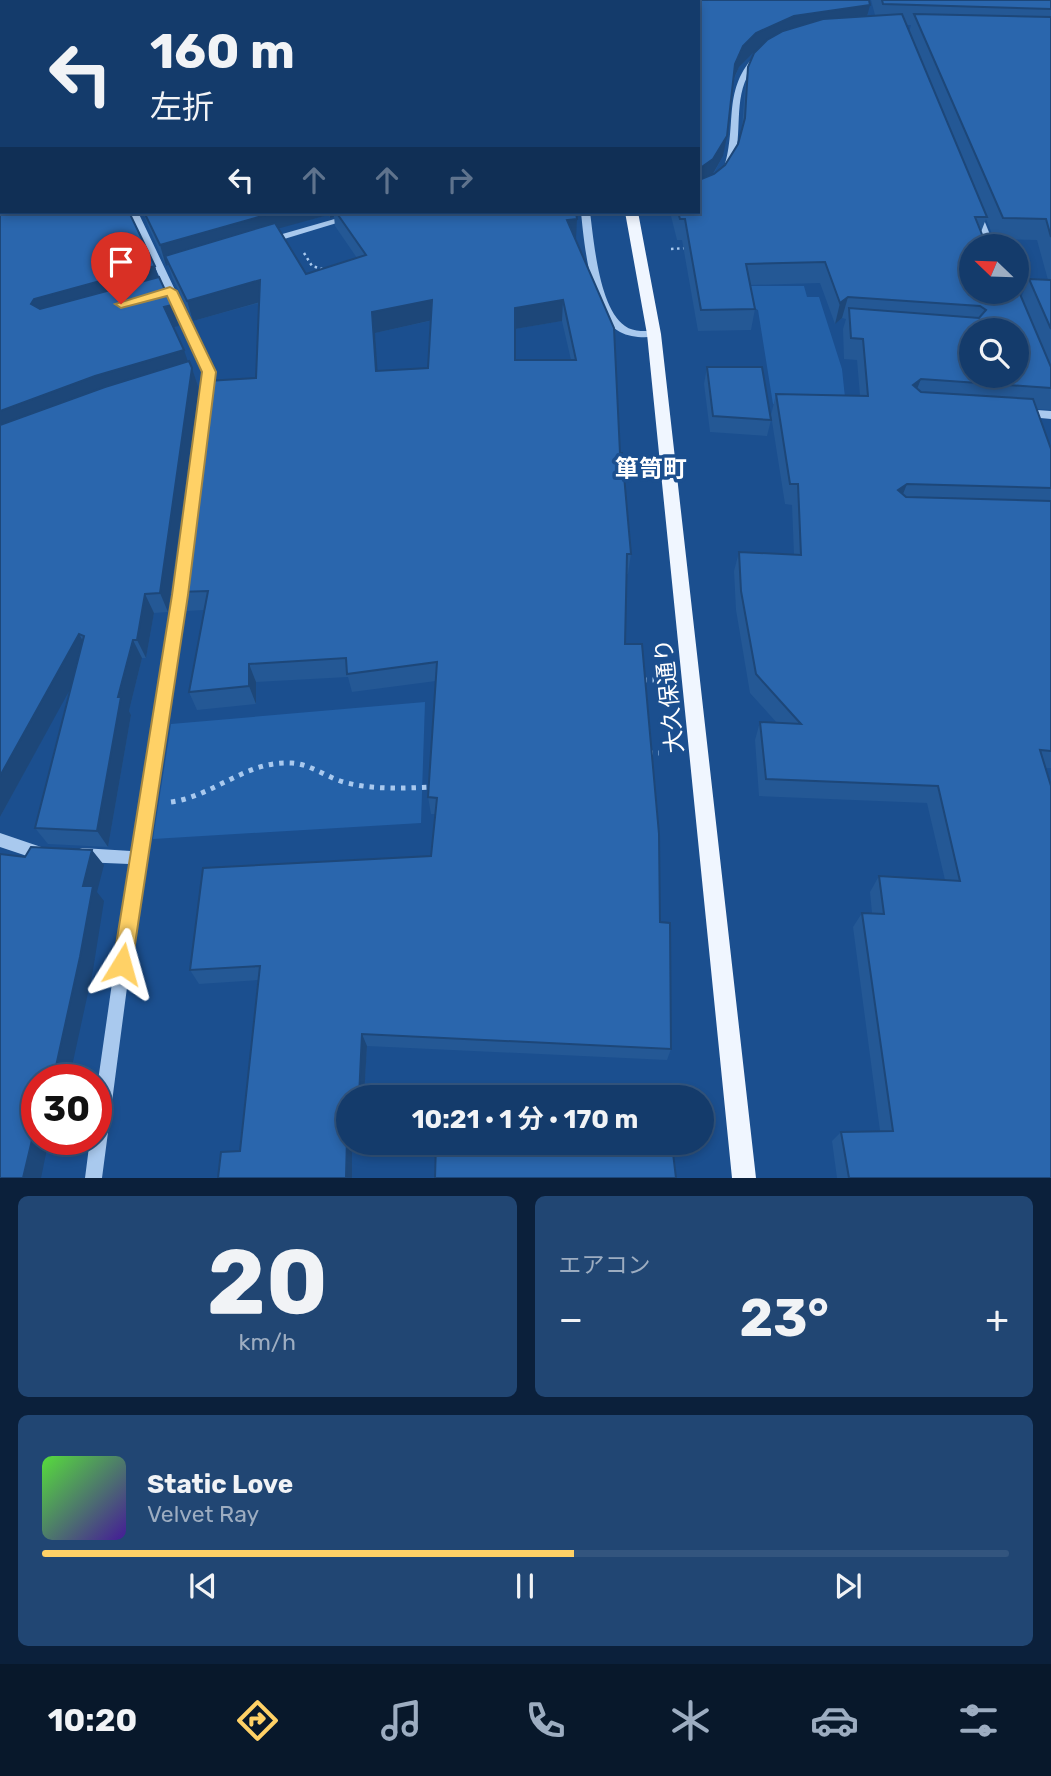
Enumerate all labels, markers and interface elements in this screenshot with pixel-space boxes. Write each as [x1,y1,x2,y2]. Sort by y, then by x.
text: 160 m [150,22,295,80]
icon: left [35,28,126,119]
text: 左折 [150,88,214,126]
icon: left [222,161,260,199]
icon: ahead [295,161,333,199]
icon: ahead [368,161,406,199]
icon: right [441,161,479,199]
pin [91,232,151,304]
north arrow [959,234,1029,304]
map controls [959,234,1029,388]
icon: arrive [102,243,140,281]
button: search [959,318,1029,388]
district label: 箪笥町 [615,455,687,483]
street label: 大久保通り [649,637,689,755]
position arrow [85,927,159,1001]
speed limit sign: 30 [21,1064,112,1155]
text: 10:21 · 1 分 · 170 m [412,1104,638,1135]
text: 20 [207,1228,328,1336]
text: エアコン [559,1251,651,1279]
text: 23° [740,1287,829,1349]
text: − [559,1296,583,1342]
text: + [985,1296,1009,1342]
text: km/h [239,1328,296,1356]
text: Static Love [147,1469,293,1500]
text: Velvet Ray [147,1500,259,1528]
icon: previous [184,1567,222,1605]
icon: pause [506,1567,544,1605]
icon: next [829,1567,867,1605]
icon: directions [233,1696,282,1745]
icon: music [377,1696,426,1745]
icon: phone [521,1696,570,1745]
icon: climate [666,1696,715,1745]
icon: car [810,1696,859,1745]
icon: filters [954,1696,1003,1745]
text: 10:20 [48,1701,137,1739]

